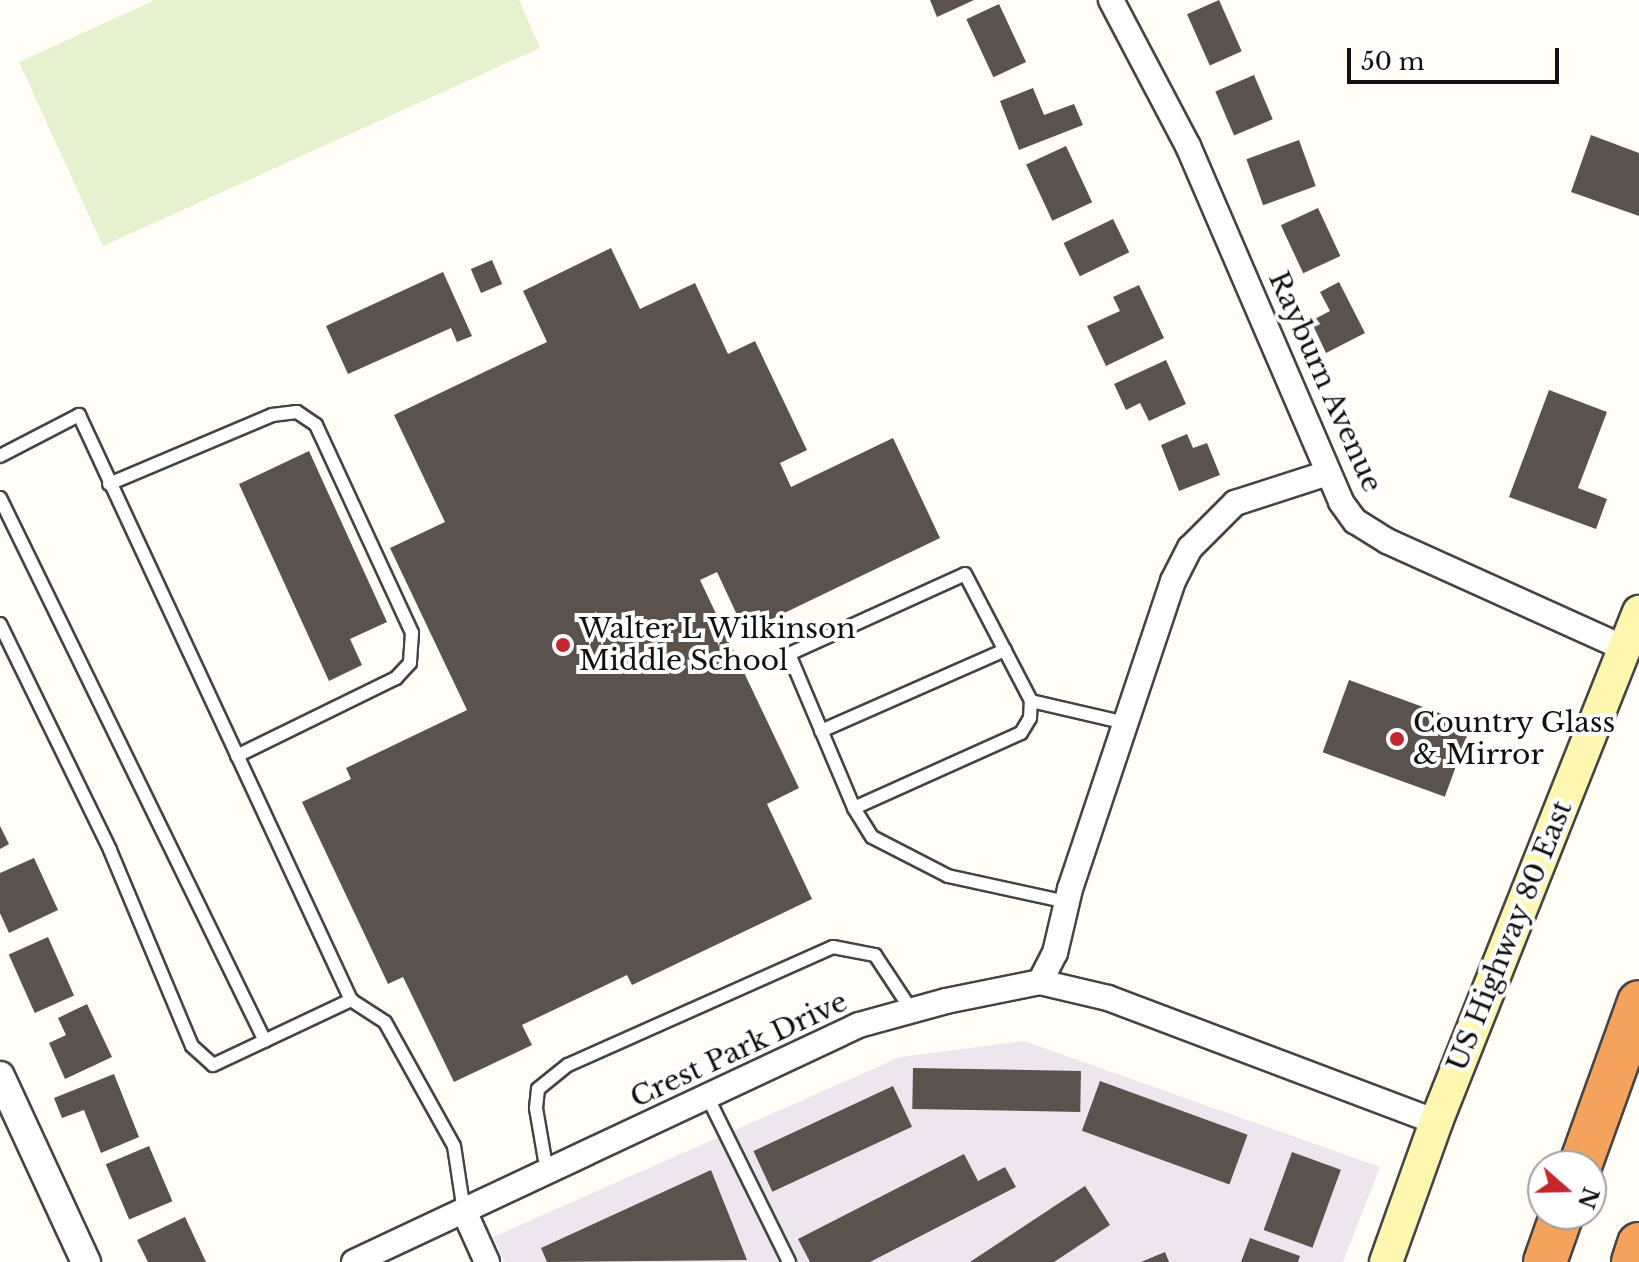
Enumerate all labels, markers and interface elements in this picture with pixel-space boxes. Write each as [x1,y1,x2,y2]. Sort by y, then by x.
scale bar [1351,32,1563,82]
text: 50 m [1361,47,1424,76]
street label: Rayburn Avenue [1261,266,1389,498]
place label: Walter L Wilkinson Middle School [579,612,858,678]
marker: Walter L Wilkinson Middle School [554,636,572,654]
place label: Country Glass & Mirror [1413,706,1616,772]
marker: Country Glass & Mirror [1388,730,1406,748]
street label: US Highway 80 East [1440,795,1580,1077]
street label: Crest Park Drive [625,985,853,1115]
north arrow [1527,1150,1607,1230]
text: N [1572,1183,1604,1212]

